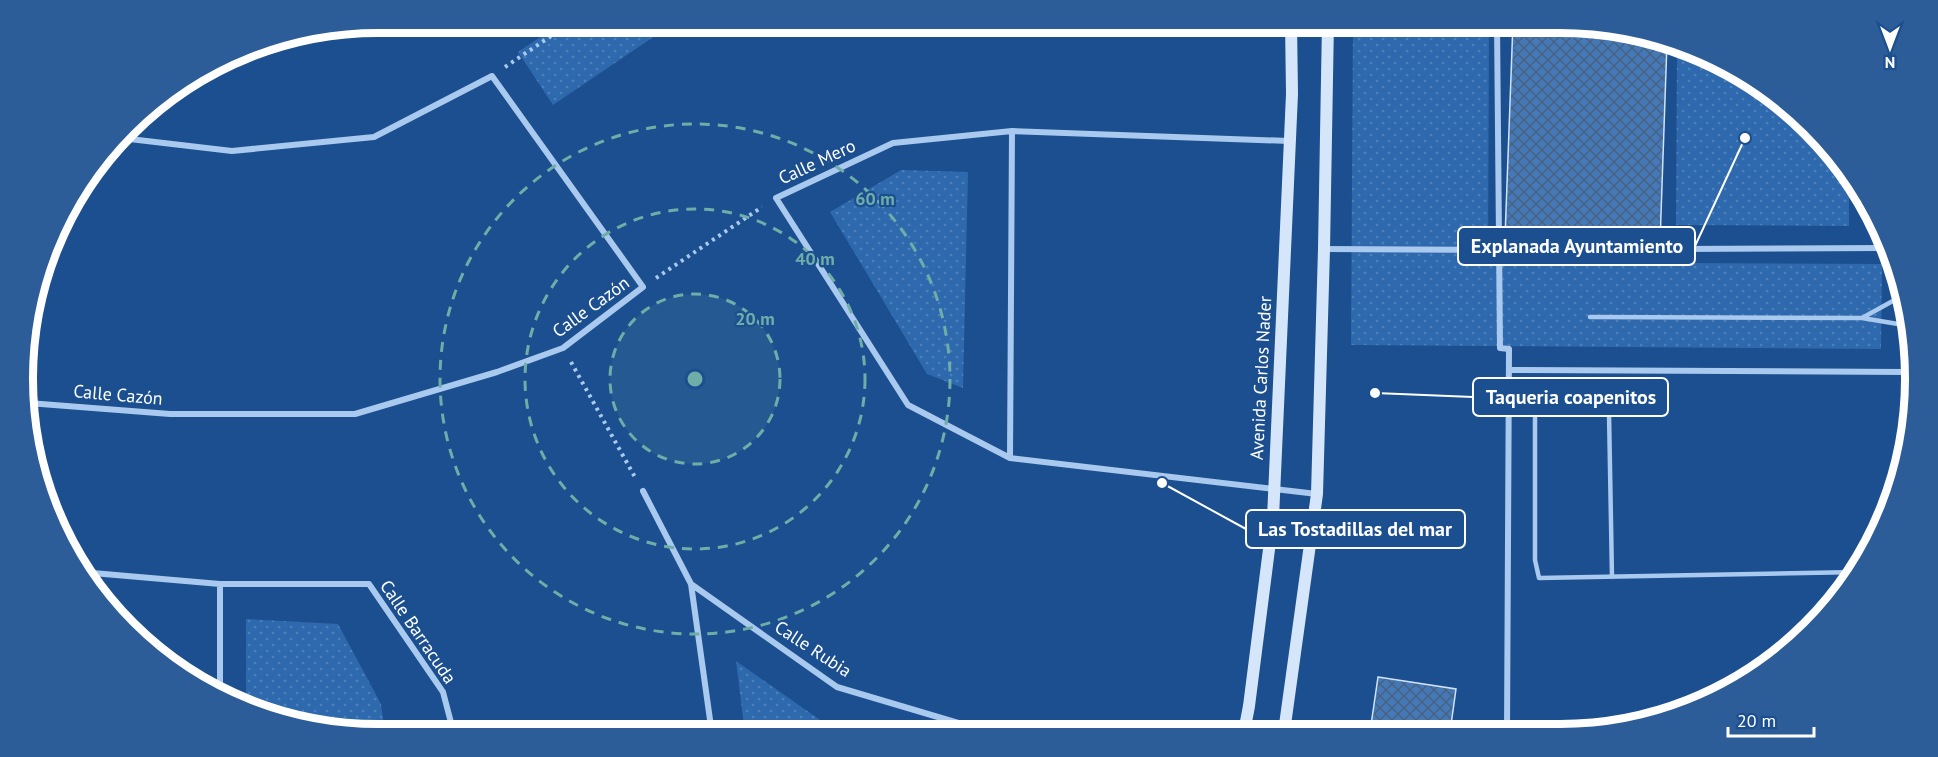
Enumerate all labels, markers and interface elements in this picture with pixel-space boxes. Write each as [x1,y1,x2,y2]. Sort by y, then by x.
north arrow [1860,18,1920,78]
text: N [1885,53,1895,73]
street label: Calle Mero [775,134,859,189]
text: 60 m [855,187,895,210]
callout: Explanada Ayuntamiento [1458,227,1695,265]
text: Explanada Ayuntamiento [1471,233,1684,259]
text: 40 m [795,247,835,270]
street label: Calle Cazón [548,271,634,342]
street label: Avenida Carlos Nader [1245,296,1276,460]
text: 20 m [735,307,775,330]
centre of rings [685,369,705,389]
callout: Taqueria coapenitos [1473,378,1668,416]
street label: Calle Cazón [72,379,164,410]
text: Taqueria coapenitos [1486,384,1656,410]
callout: Las Tostadillas del mar [1246,510,1465,548]
text: Las Tostadillas del mar [1258,516,1452,542]
street label: Calle Barracuda [375,575,462,688]
street label: Calle Rubia [770,615,856,682]
scale bar [1728,700,1814,738]
text: 20 m [1737,709,1776,732]

